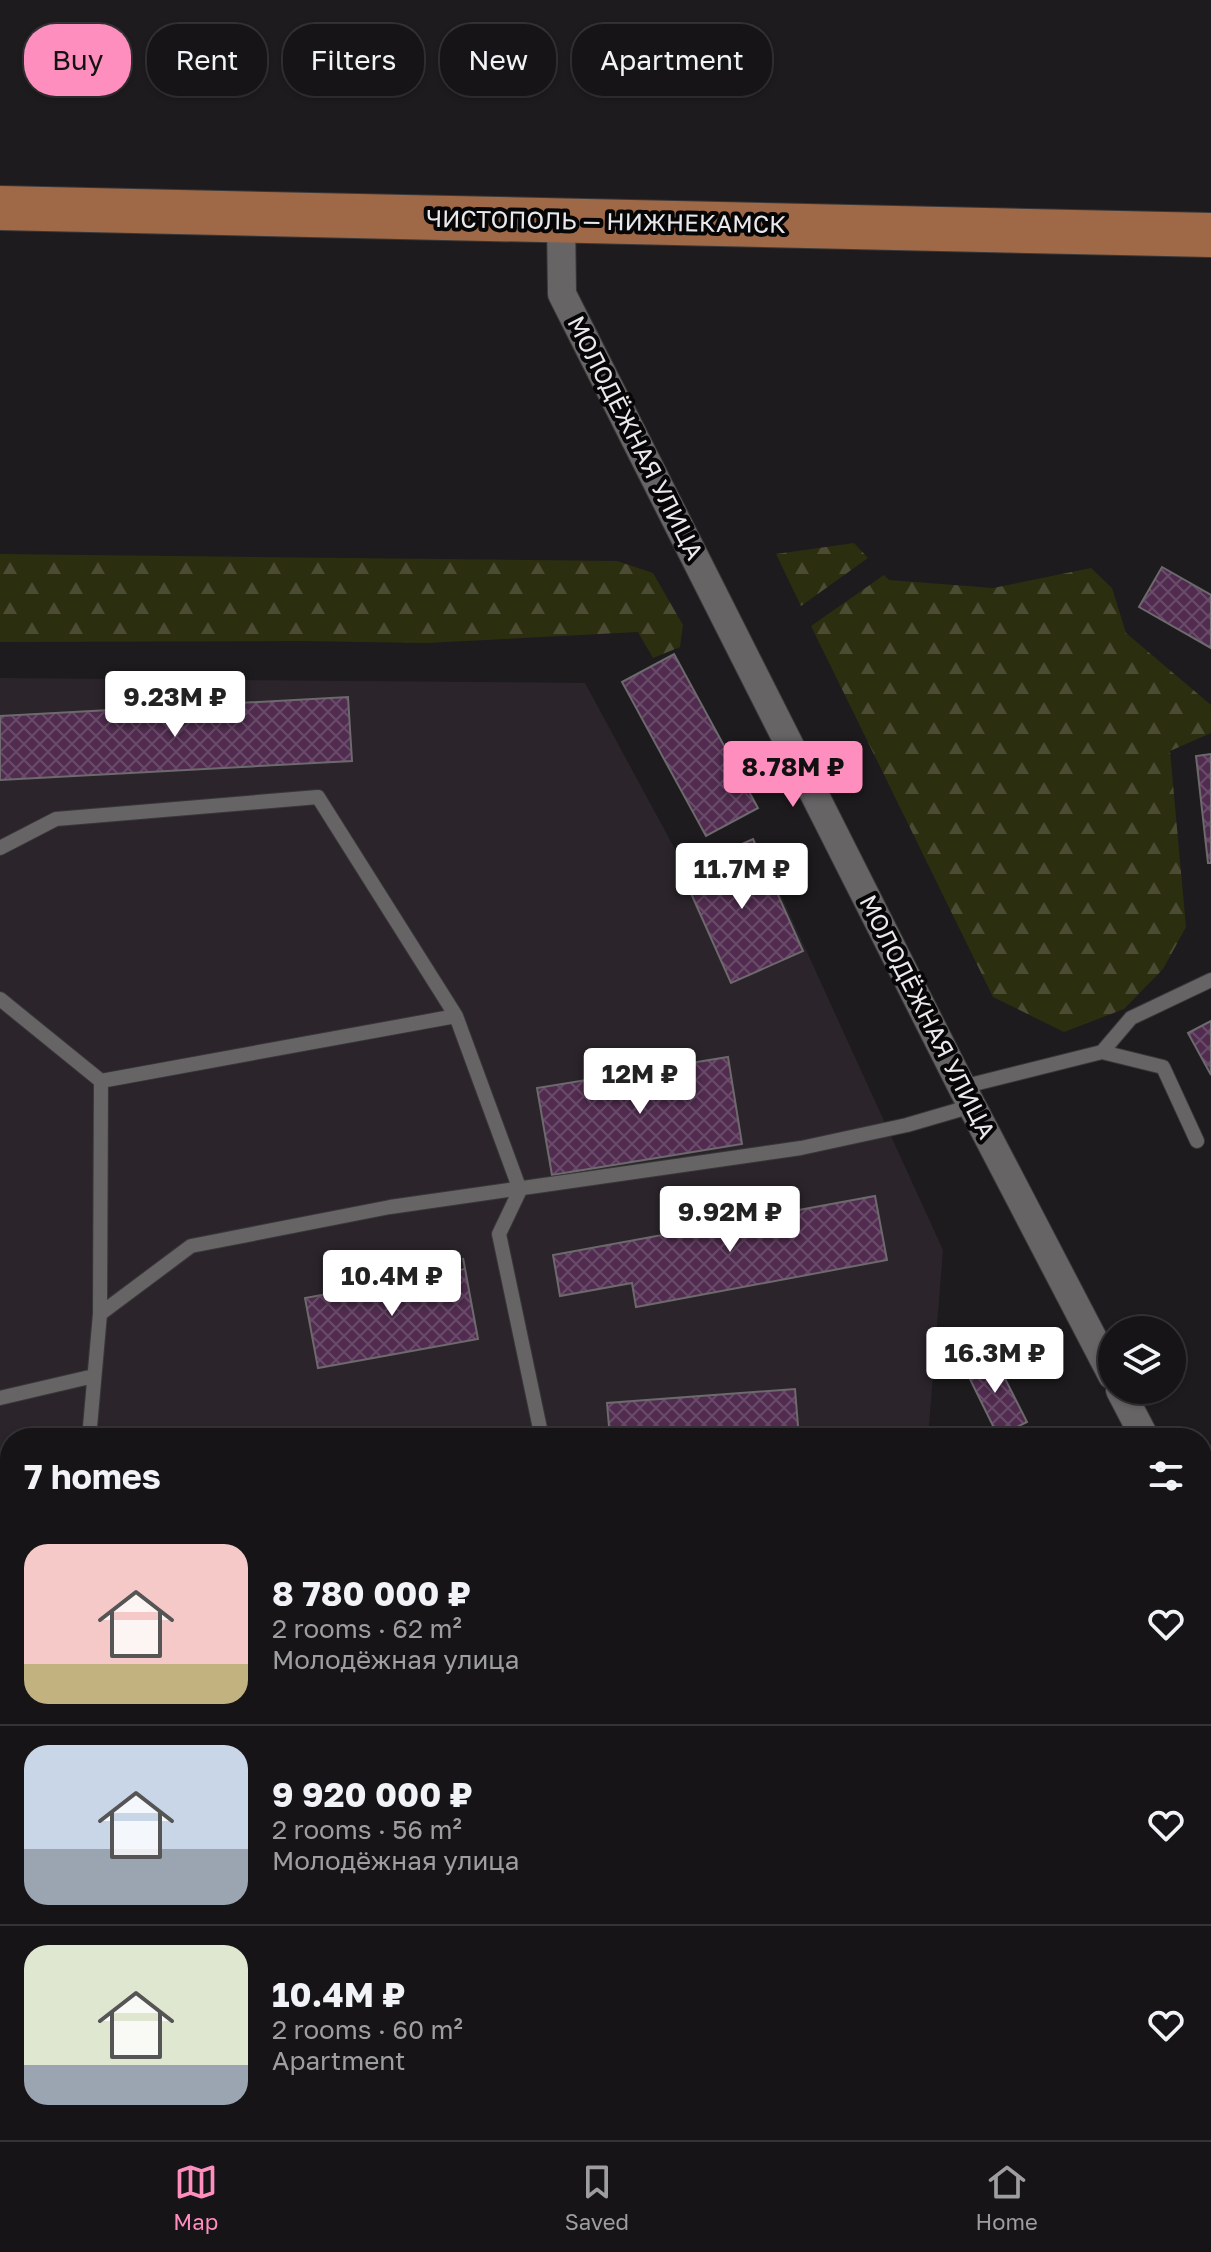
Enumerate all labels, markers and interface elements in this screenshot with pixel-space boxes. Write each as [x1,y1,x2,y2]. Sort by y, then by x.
chip: Buy [24,24,131,96]
chip: Rent [147,24,267,96]
chip: Filters [283,24,424,96]
chip: New [440,24,556,96]
chip: Apartment [572,24,772,96]
street label: ЧИСТОПОЛЬ — НИЖНЕКАМСК [426,203,786,238]
street label: МОЛОДЁЖНАЯ УЛИЦА [562,311,710,564]
pin: 9.23M ₽ [101,671,249,739]
text: 9.23M ₽ [123,681,227,712]
pin: 8.78M ₽ [719,741,867,809]
text: 8.78M ₽ [742,751,844,782]
pin: 11.7M ₽ [668,843,816,911]
text: 11.7M ₽ [694,853,790,884]
street label: МОЛОДЁЖНАЯ УЛИЦА [854,890,1002,1143]
pin: 12M ₽ [584,1048,696,1116]
text: 12M ₽ [602,1058,678,1089]
pin: 9.92M ₽ [656,1186,804,1254]
text: 9.92M ₽ [678,1196,782,1227]
pin: 10.4M ₽ [318,1250,466,1318]
text: 10.4M ₽ [341,1260,443,1291]
map controls [1098,1316,1186,1404]
button: layers [1098,1316,1186,1404]
pin: 16.3M ₽ [921,1327,1069,1395]
text: 16.3M ₽ [944,1337,1046,1368]
icon: filters [1144,1454,1188,1498]
text: 7 homes [24,1456,161,1496]
text: 8 780 000 ₽ [272,1573,471,1613]
icon: home [88,1576,184,1672]
icon: heart [1144,1602,1188,1646]
text: 2 rooms · 62 m² [272,1613,462,1644]
text: Молодёжная улица [272,1644,519,1675]
text: 9 920 000 ₽ [272,1774,473,1814]
icon: home [88,1777,184,1873]
icon: heart [1144,1803,1188,1847]
text: 2 rooms · 56 m² [272,1814,462,1845]
text: Молодёжная улица [272,1845,519,1876]
text: 10.4M ₽ [272,1974,405,2014]
icon: home [88,1977,184,2073]
icon: heart [1144,2003,1188,2047]
text: 2 rooms · 60 m² [272,2014,463,2045]
text: Apartment [272,2045,405,2076]
tab: Map [173,2160,218,2235]
tab: Saved [565,2160,629,2235]
tab: Home [976,2160,1038,2235]

